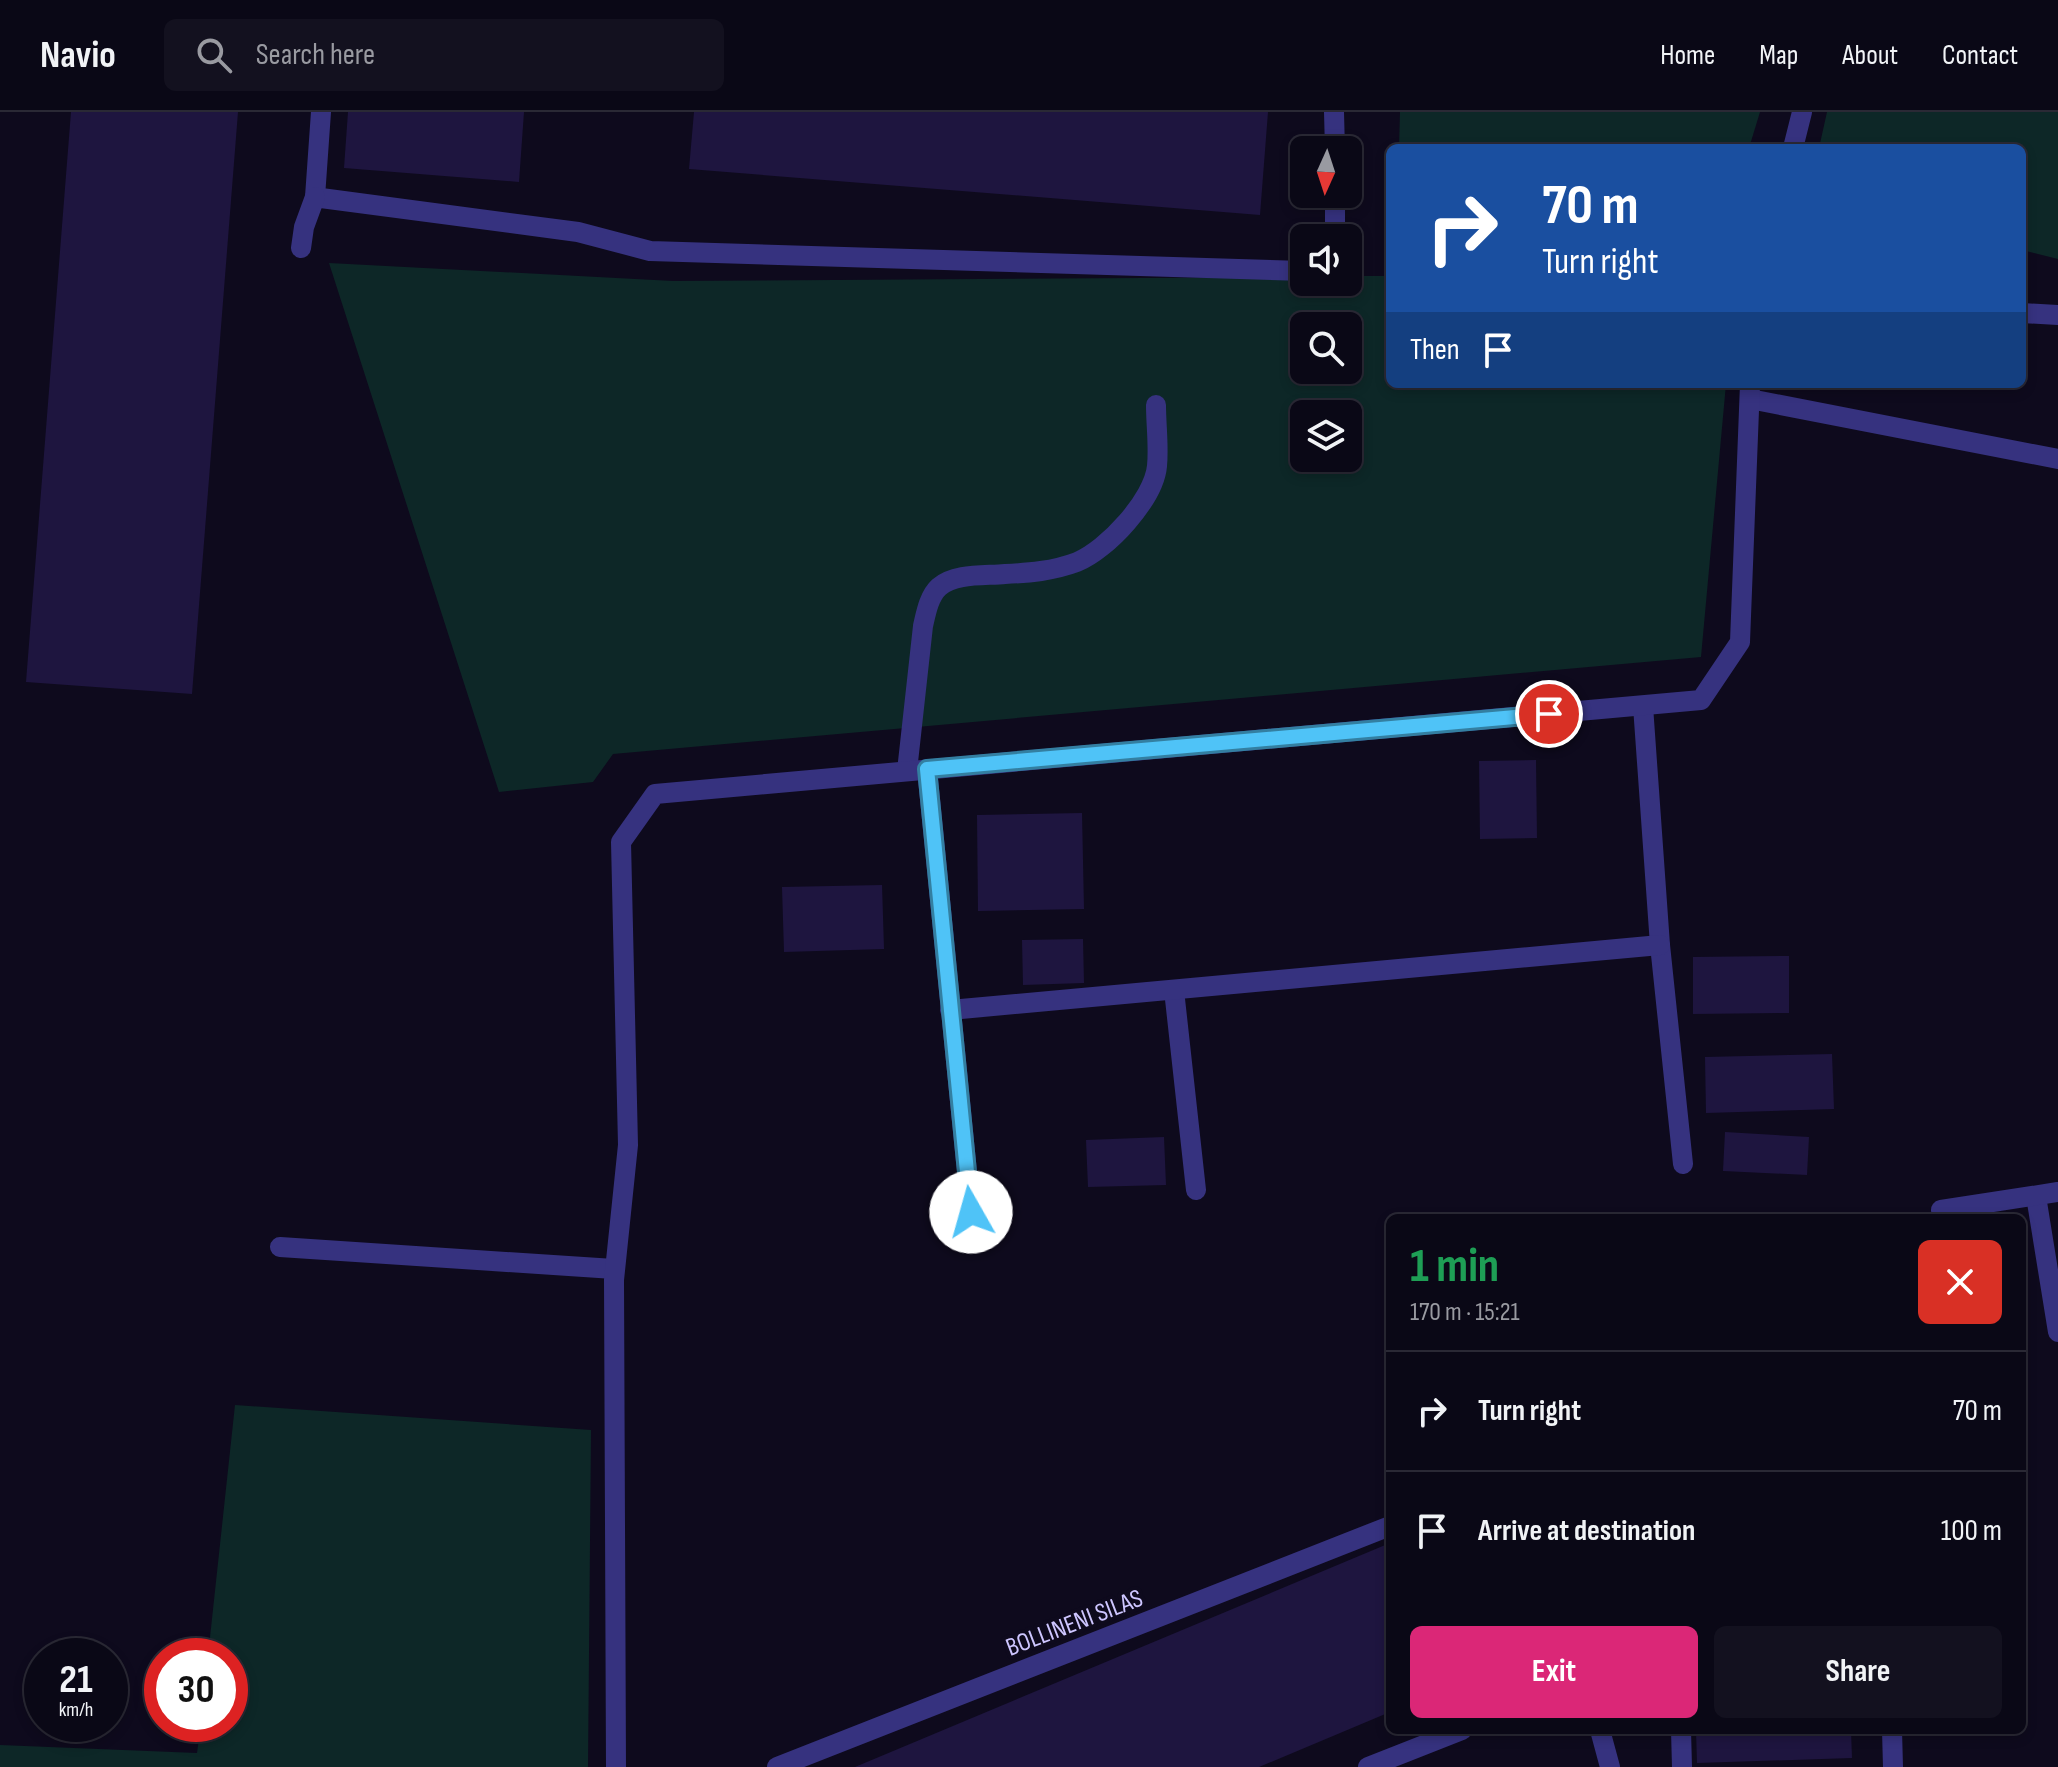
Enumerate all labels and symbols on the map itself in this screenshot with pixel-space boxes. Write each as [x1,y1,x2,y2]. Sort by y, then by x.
north arrow [1290,136,1362,208]
pin [1515,680,1583,748]
position arrow [929,1170,1013,1254]
street label: BOLLINENI SILAS [1002,1583,1147,1664]
speed limit sign: 30 [144,1638,248,1742]

